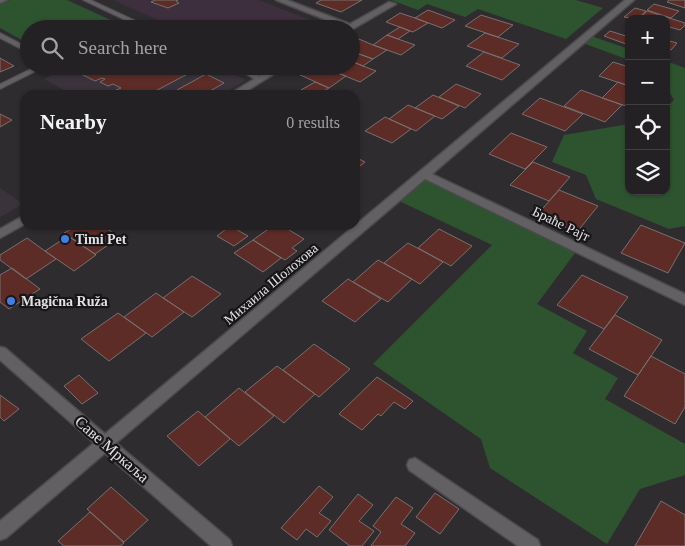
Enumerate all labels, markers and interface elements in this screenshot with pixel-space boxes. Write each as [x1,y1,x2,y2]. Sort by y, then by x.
map controls [625,15,670,195]
button: + [625,15,670,60]
search box [20,20,360,75]
icon: search [38,34,66,62]
text: Search here [78,37,167,58]
button: − [625,60,670,105]
button: locate [625,105,670,150]
text: Nearby [40,110,107,134]
text: 0 results [286,114,340,131]
button: layers [625,150,670,195]
street label: Браће Рајт [530,204,592,244]
place label: Timi Pet [75,232,127,247]
marker: Timi Pet [59,233,71,245]
street label: Михаила Шолохова [221,240,322,328]
place label: Magična Ruža [21,294,108,309]
marker: Magična Ruža [5,295,17,307]
street label: Саве Мркаља [71,412,152,486]

